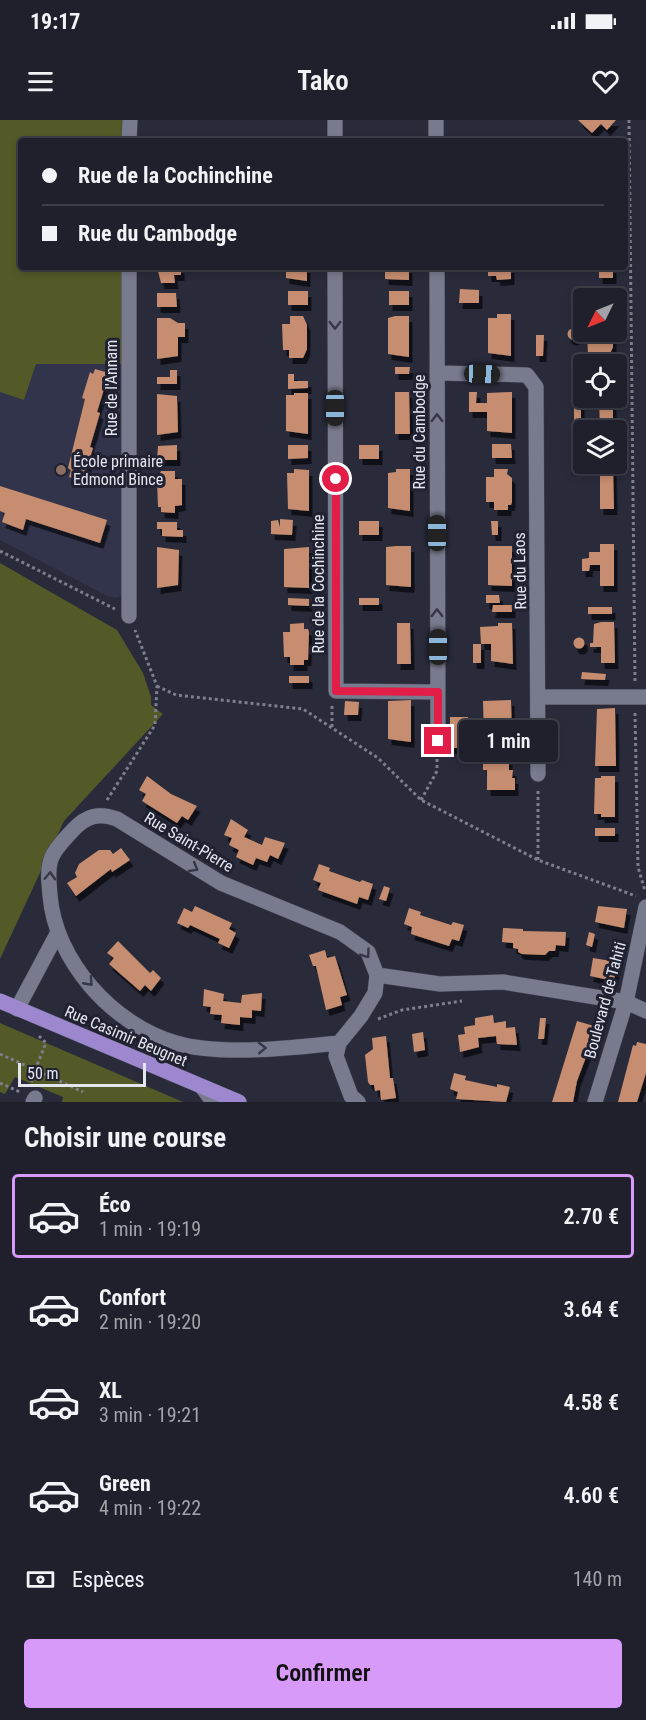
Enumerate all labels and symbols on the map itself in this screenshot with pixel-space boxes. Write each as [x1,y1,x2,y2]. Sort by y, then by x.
north arrow [573,288,627,342]
one-way arrow [329,321,341,330]
street label: Rue de l'Annam [102,340,121,436]
car [464,364,500,384]
street label: Rue du Cambodge [410,375,429,489]
car [326,390,344,426]
one-way arrow [431,413,443,422]
place label: École primaire Edmond Bince [73,452,163,489]
marker: École primaire Edmond Bince [54,463,68,477]
route start [322,465,349,492]
street label: Rue de la Cochinchine [309,514,328,654]
car [428,515,446,551]
street label: Rue du Laos [510,532,530,610]
one-way arrow [431,608,443,617]
car [429,629,447,665]
callout: 1 min [459,720,558,762]
route end [424,727,451,754]
street label: Rue Saint-Pierre [141,808,237,876]
one-way arrow [188,860,198,872]
one-way arrow [43,872,56,881]
street label: Boulevard de Tahiti [580,940,630,1060]
one-way arrow [359,947,370,958]
one-way arrow [82,976,93,986]
street label: Rue Casimir Beugnet [62,1002,190,1070]
one-way arrow [258,1042,267,1054]
scale bar [18,1060,146,1088]

